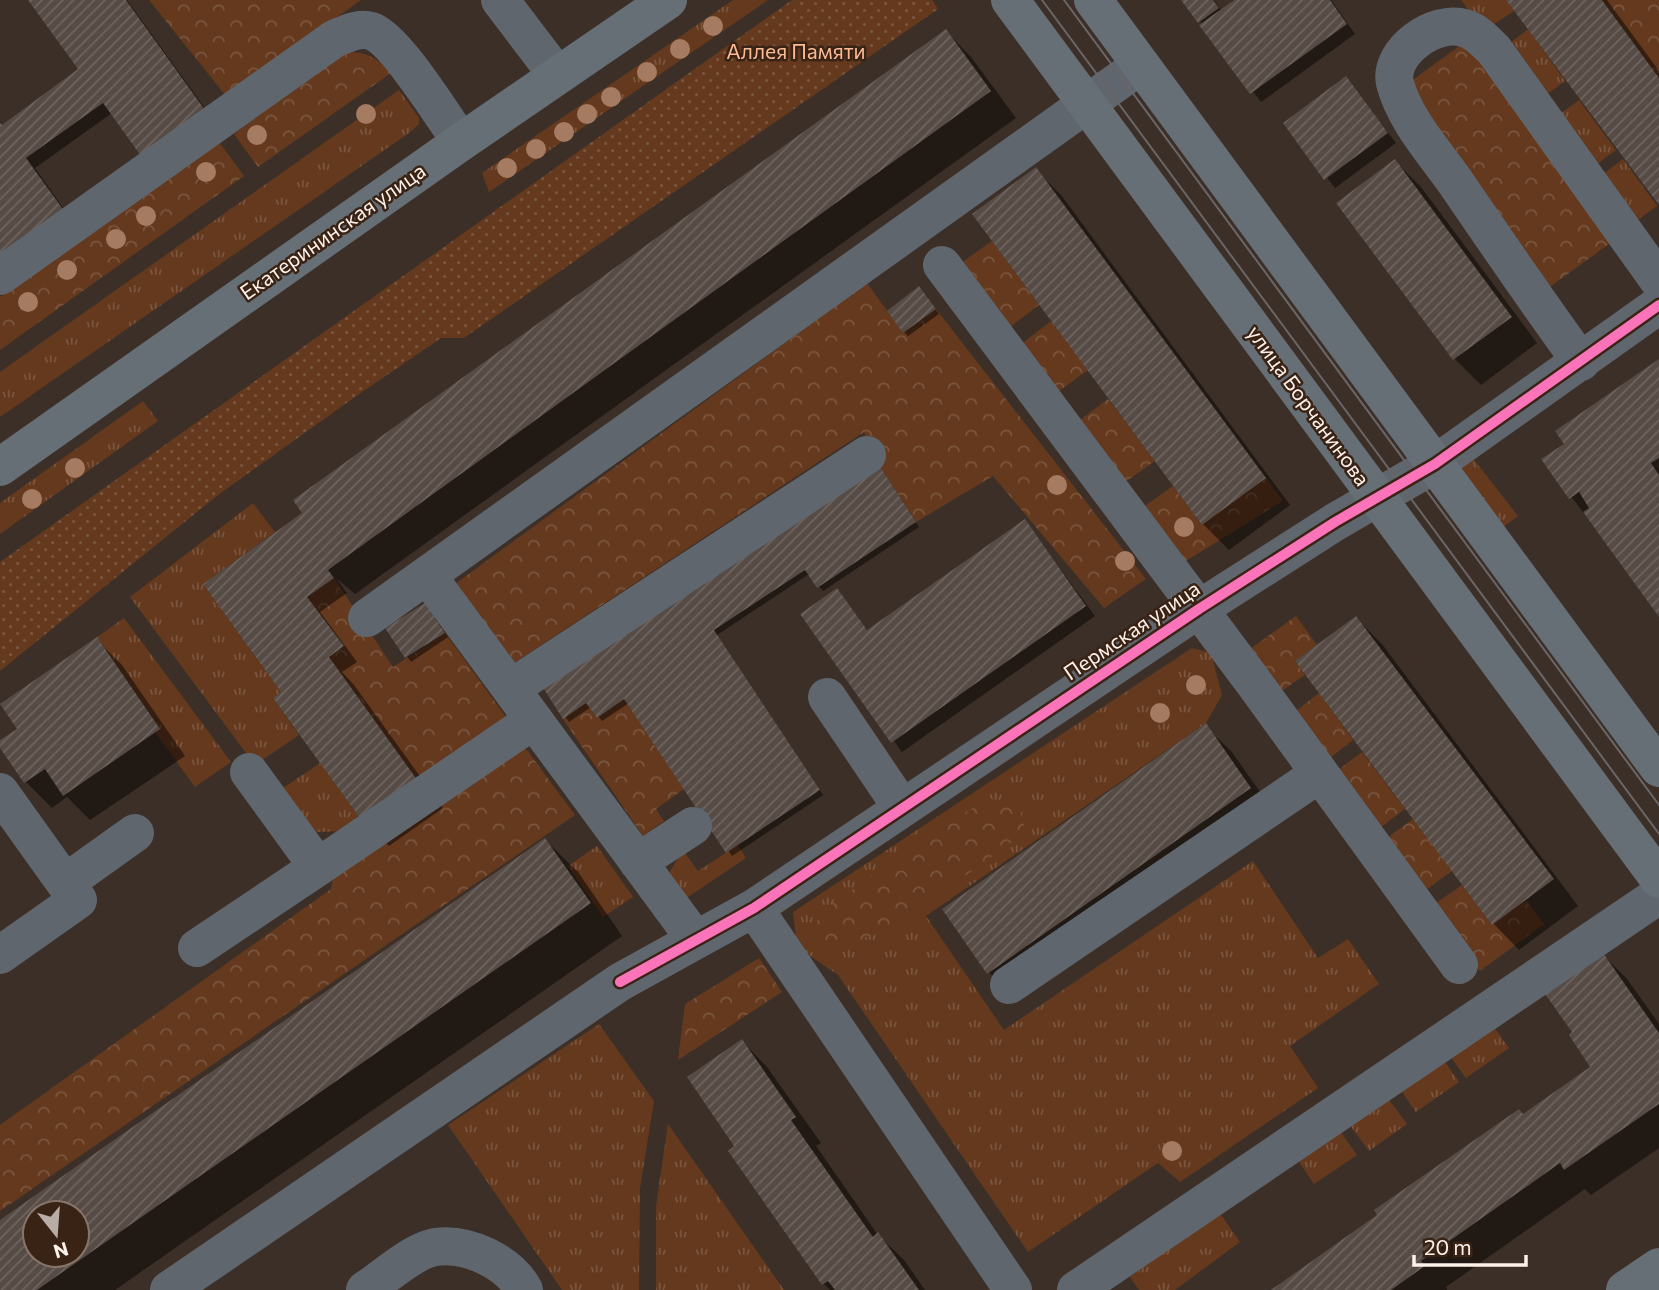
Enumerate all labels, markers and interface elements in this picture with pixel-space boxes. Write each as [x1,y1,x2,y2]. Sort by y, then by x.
park label: Аллея Памяти [726,38,866,63]
street label: Екатерининская улица [235,157,430,304]
street label: улица Борчанинова [1243,320,1376,490]
street label: Пермская улица [1058,575,1204,685]
north arrow [21,1199,91,1269]
scale bar [1414,1224,1526,1268]
text: 20 m [1424,1234,1472,1259]
text: N [51,1238,71,1264]

